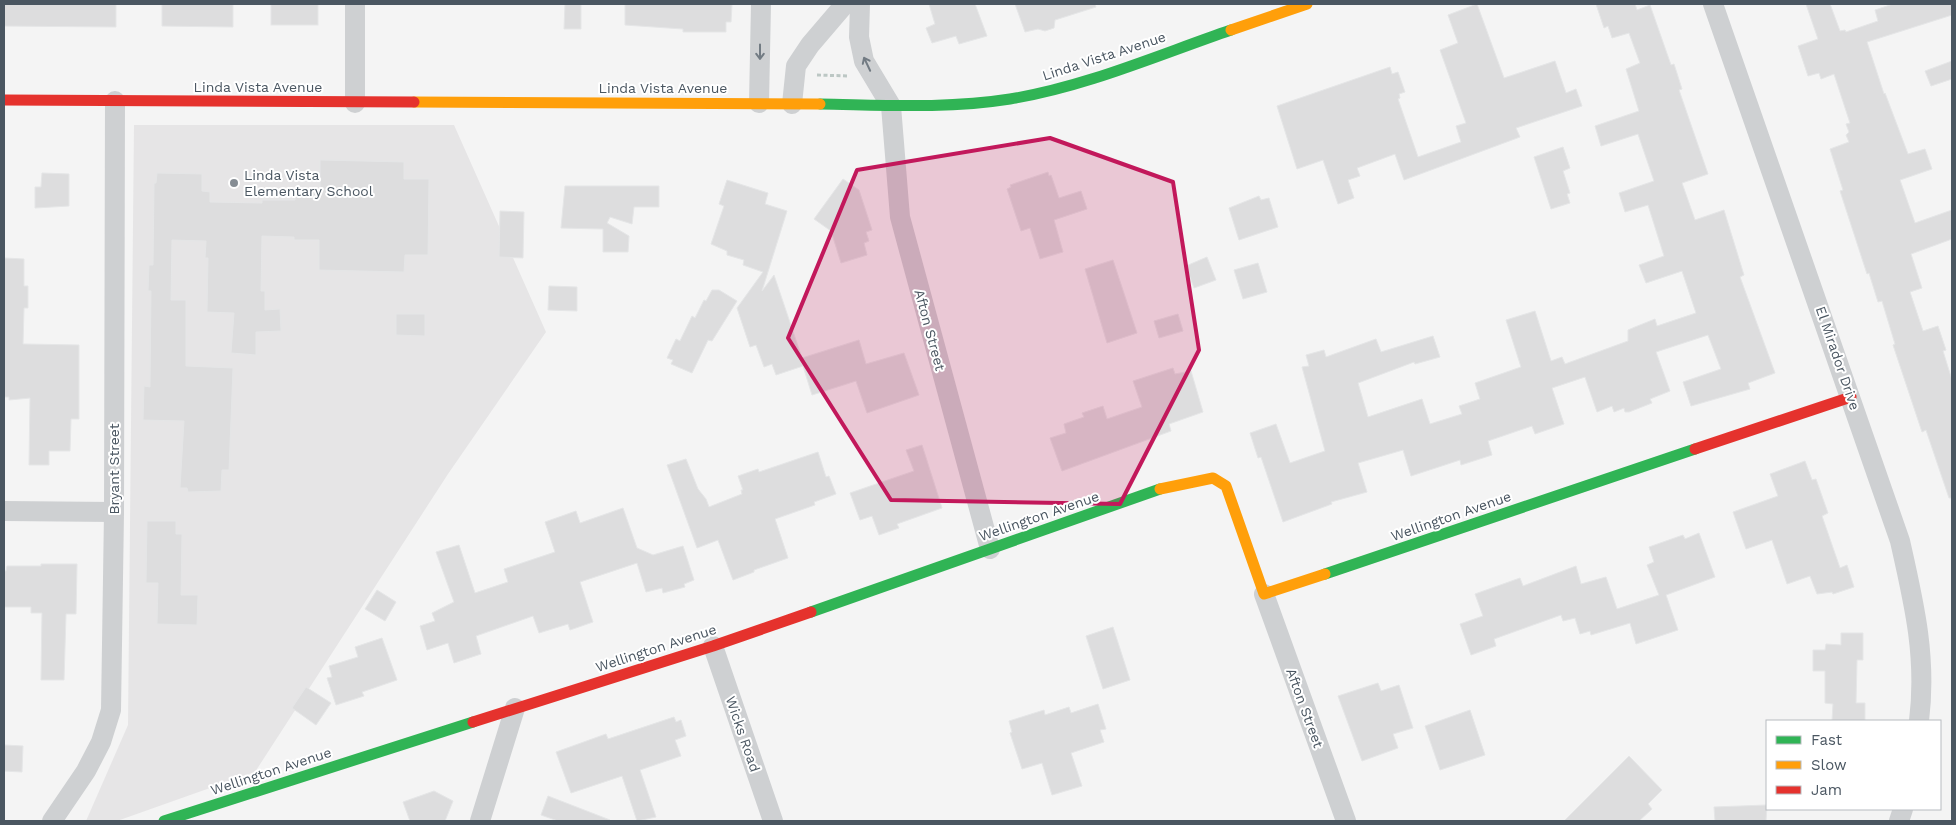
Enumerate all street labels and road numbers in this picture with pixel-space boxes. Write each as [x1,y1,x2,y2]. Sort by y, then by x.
street label: Linda Vista Avenue [1040,28,1168,84]
street label: Linda Vista Avenue [194,79,322,95]
street label: Linda Vista Avenue [599,80,727,96]
street label: Afton Street [911,288,949,373]
street label: El Mirador Drive [1813,304,1863,412]
street label: Bryant Street [106,423,122,515]
street label: Wellington Avenue [977,488,1101,544]
street label: Wellington Avenue [1389,488,1513,544]
street label: Wellington Avenue [594,621,718,675]
street label: Afton Street [1283,666,1327,750]
street label: Wicks Road [723,694,763,774]
street label: Wellington Avenue [209,744,333,798]

